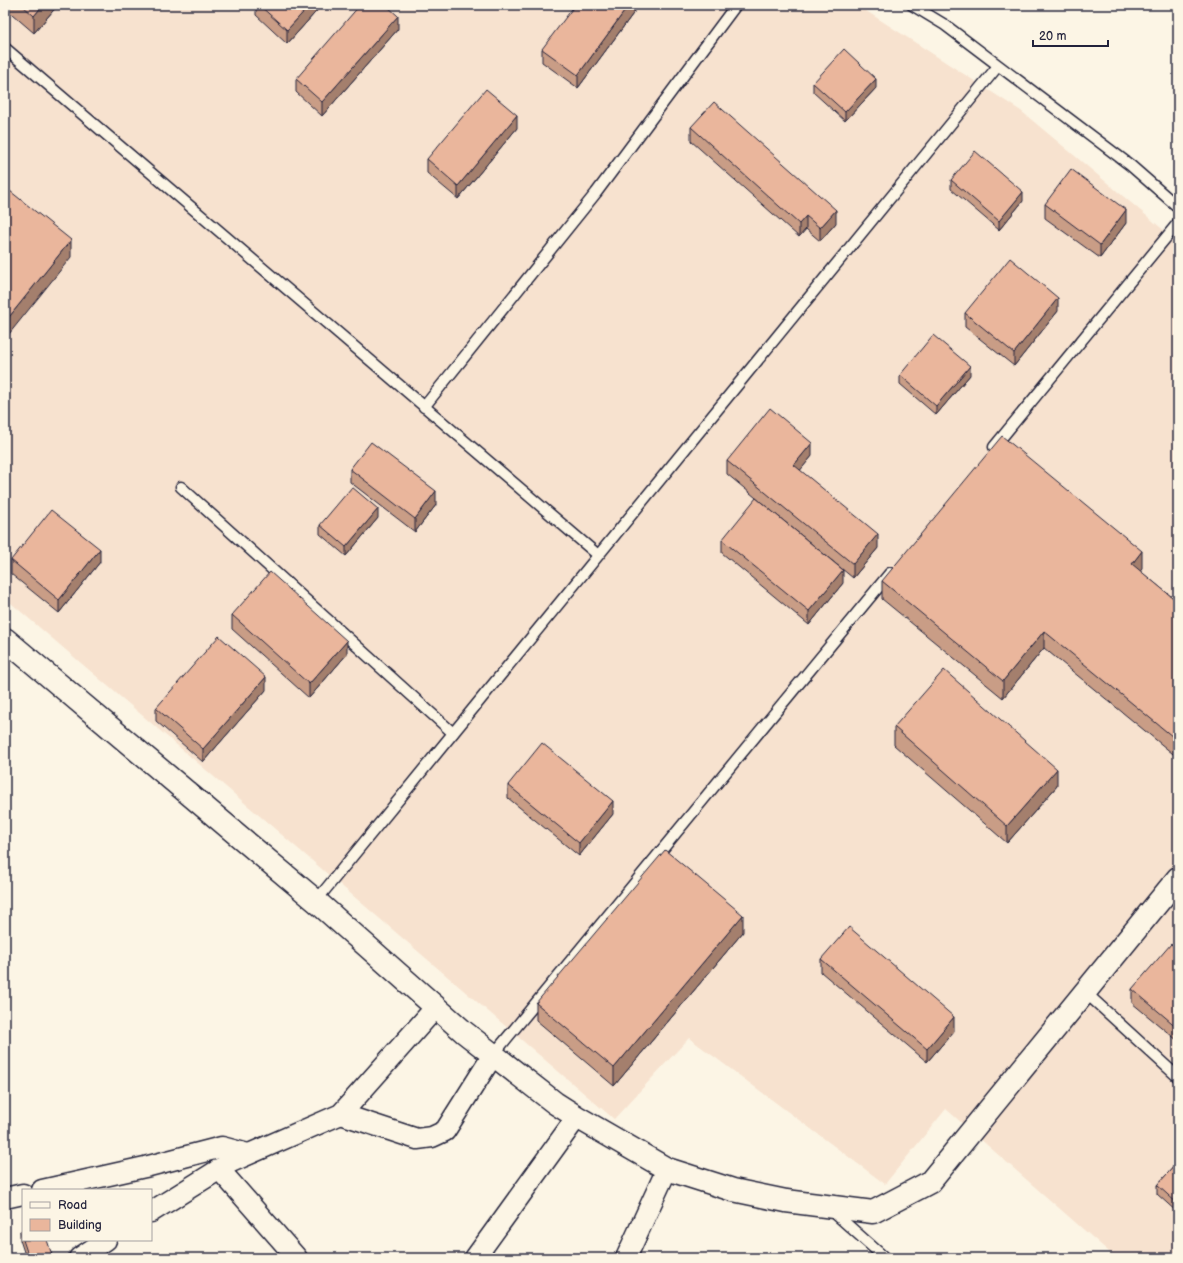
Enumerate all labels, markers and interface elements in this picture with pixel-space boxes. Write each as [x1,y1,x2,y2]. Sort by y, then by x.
scale bar [1033,22,1108,48]
text: 20 m [1039,29,1066,44]
legend [22,1189,152,1241]
text: Road [58,1198,87,1213]
text: Building [58,1218,102,1233]

